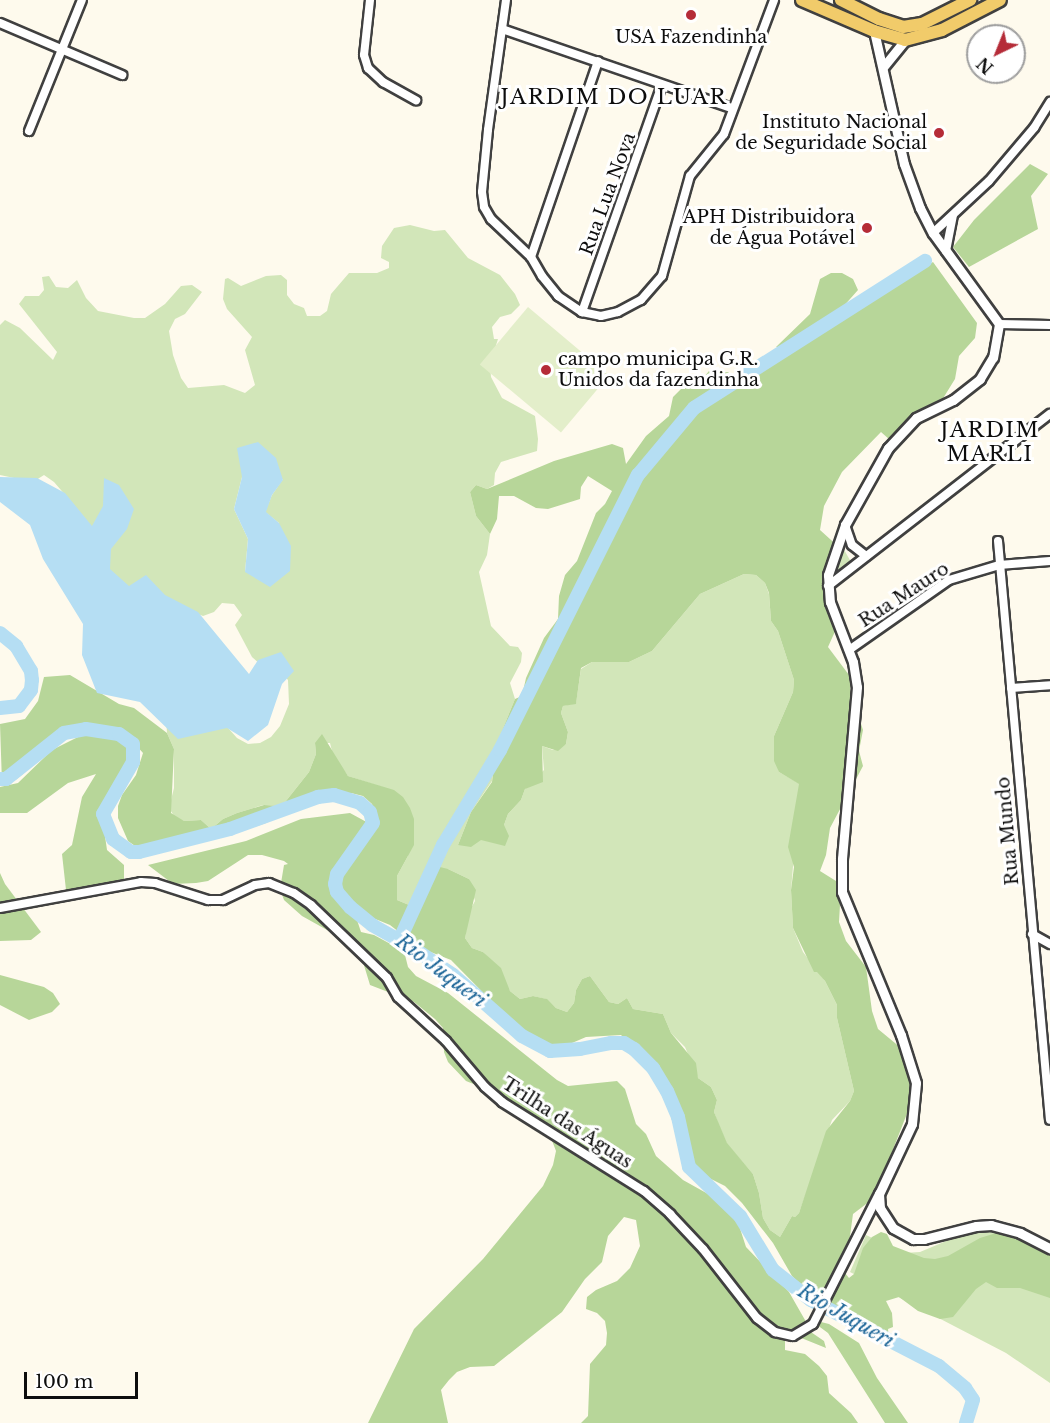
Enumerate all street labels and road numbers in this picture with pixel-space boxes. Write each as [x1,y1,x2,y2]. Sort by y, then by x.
street label: Rua Lua Nova [576,129,640,259]
street label: Rua Mauro [855,558,953,632]
street label: Rua Mundo [992,776,1024,886]
street label: Trilha das Águas [498,1073,636,1173]

